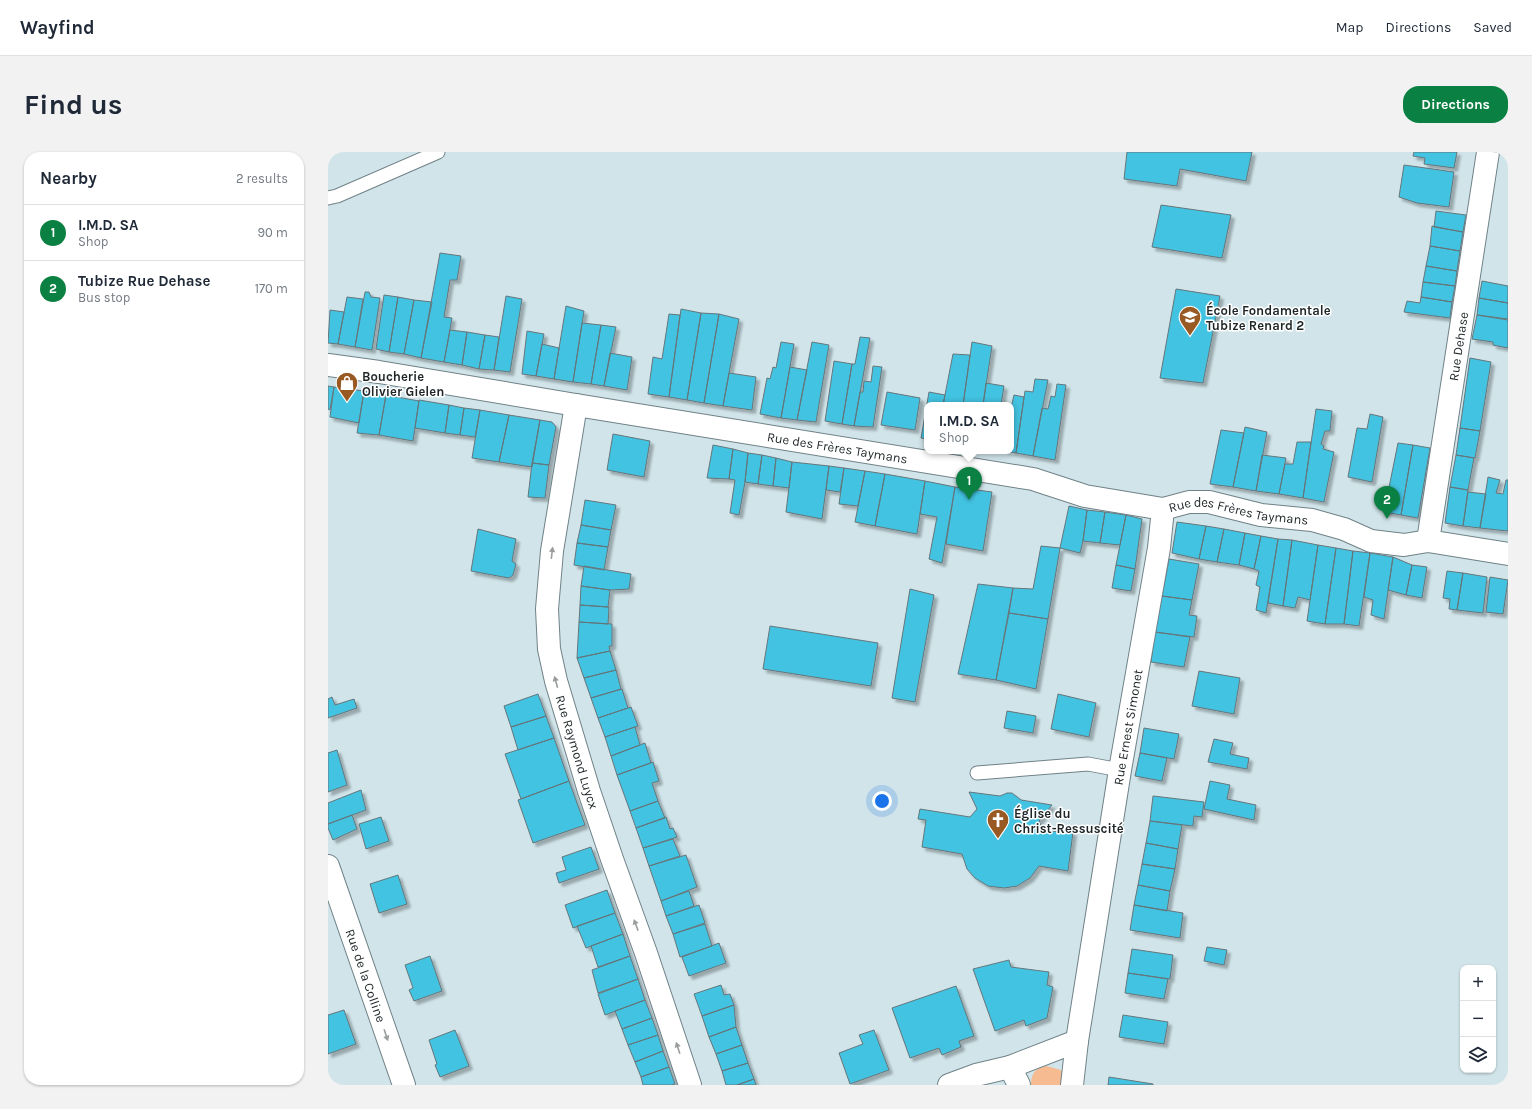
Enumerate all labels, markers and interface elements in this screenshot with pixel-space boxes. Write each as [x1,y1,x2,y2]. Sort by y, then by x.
text: Wayfind [20,17,95,39]
text: Map [1336,19,1364,36]
text: Directions [1386,19,1451,36]
text: Saved [1473,19,1512,36]
button: Directions [1403,86,1508,123]
text: Find us [24,88,123,121]
text: Nearby [40,168,97,188]
text: 2 results [236,171,288,186]
text: I.M.D. SA [78,216,138,234]
text: 1 [51,225,55,240]
text: 90 m [257,225,288,240]
text: Shop [78,234,108,249]
text: Tubize Rue Dehase [78,272,210,290]
text: 2 [49,281,57,296]
text: 170 m [255,281,288,296]
text: Bus stop [78,290,130,305]
place label: École Fondamentale Tubize Renard 2 [1206,301,1331,333]
school or university icon: École Fondamentale Tubize Renard 2 [1177,304,1203,337]
street label: Rue Dehase [1446,311,1471,382]
place label: Boucherie Olivier Gielen [362,369,444,399]
shop icon: Boucherie Olivier Gielen [334,370,360,403]
popup [924,402,1014,454]
text: I.M.D. SA [939,412,999,430]
street label: Rue des Frères Taymans [766,429,909,467]
text: Shop [939,430,969,445]
pin: 1 [956,467,982,500]
pin: 2 [1374,486,1400,519]
street label: Rue des Frères Taymans [1167,495,1309,528]
one-way arrow [549,547,556,559]
street label: Rue Ernest Simonet [1111,668,1146,786]
one-way arrow [553,676,559,688]
street label: Rue Raymond Luycx [553,693,602,811]
your location [872,791,892,811]
place label: Église du Christ-Ressuscité [1014,804,1124,836]
church icon: Église du Christ-Ressuscité [985,807,1011,840]
one-way arrow [633,919,639,931]
street label: Rue de la Colline [342,927,389,1025]
map controls [1460,965,1496,1073]
button: + [1460,965,1496,1001]
button: − [1460,1001,1496,1037]
one-way arrow [383,1029,389,1041]
button: layers [1460,1037,1496,1073]
one-way arrow [674,1042,680,1054]

